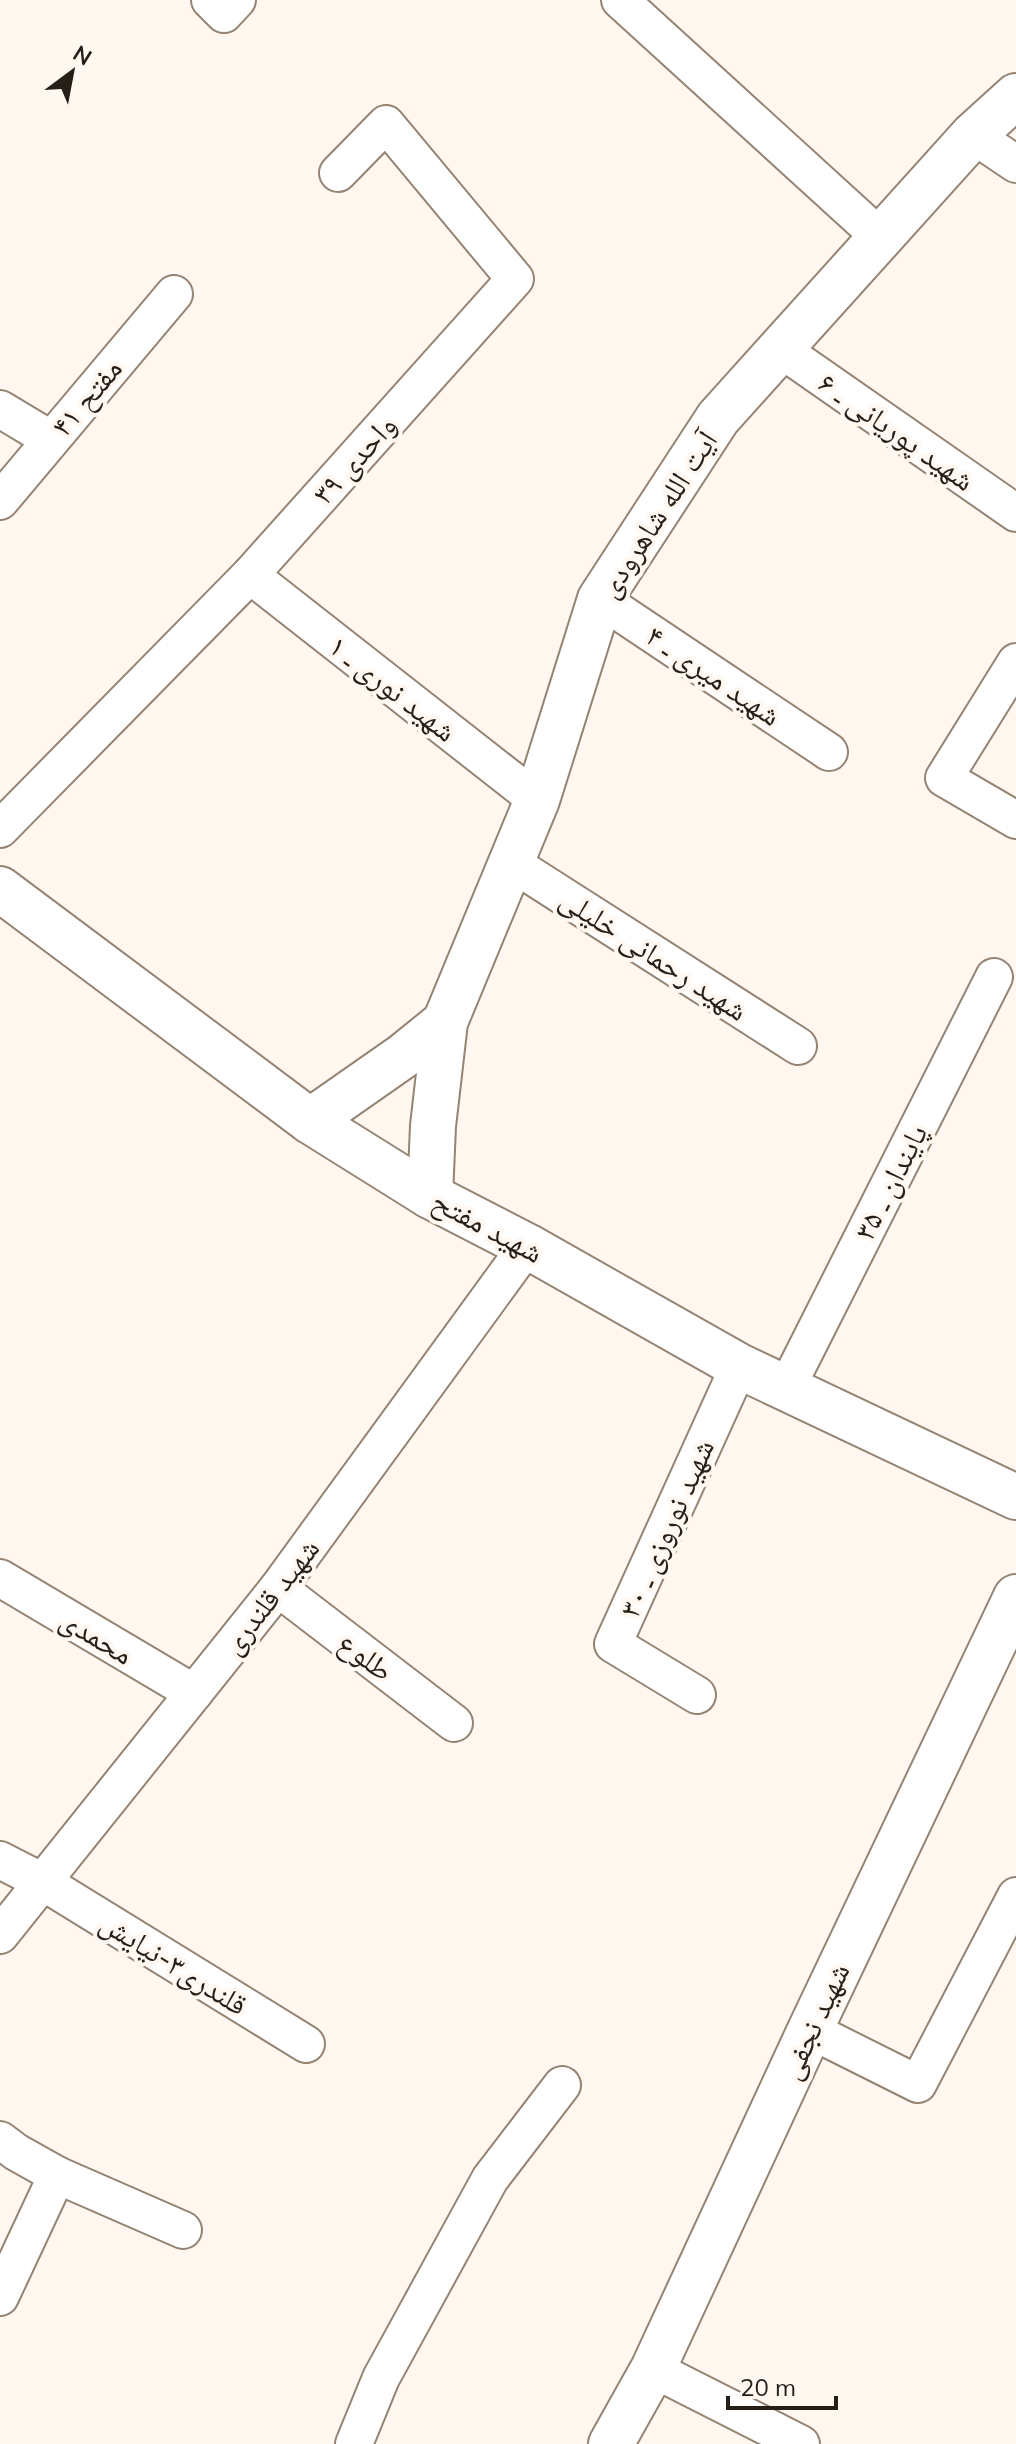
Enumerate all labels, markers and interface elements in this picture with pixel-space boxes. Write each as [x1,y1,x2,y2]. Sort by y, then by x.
north arrow [32,32,112,112]
text: N [68,39,97,71]
street label: مفتح ۴۱ [42,350,131,445]
street label: شهید پوریانی ـ ۶ [811,363,982,499]
street label: واحدی ۳۹ [304,406,404,512]
street label: آیت الله شاهرودی [589,422,726,605]
street label: شهید میری ـ ۴ [639,616,789,734]
street label: شهید نوری ـ ۱ [321,626,465,750]
street label: شهید رحمانی خلیلی [553,879,755,1029]
street label: پایندان ـ ۳۵ [845,1118,935,1246]
street label: شهید مفتح [426,1181,550,1272]
street label: شهید نوروزی ـ ۳۰ [610,1433,722,1623]
street label: شهید قلندری [213,1530,327,1662]
street label: محمدی [53,1599,141,1673]
street label: طلوع [330,1623,401,1690]
street label: قلندری۳-نیایش [93,1903,255,2023]
street label: شهید نجفی [770,1957,858,2085]
scale bar [728,2360,836,2410]
text: 20 m [740,2372,796,2402]

